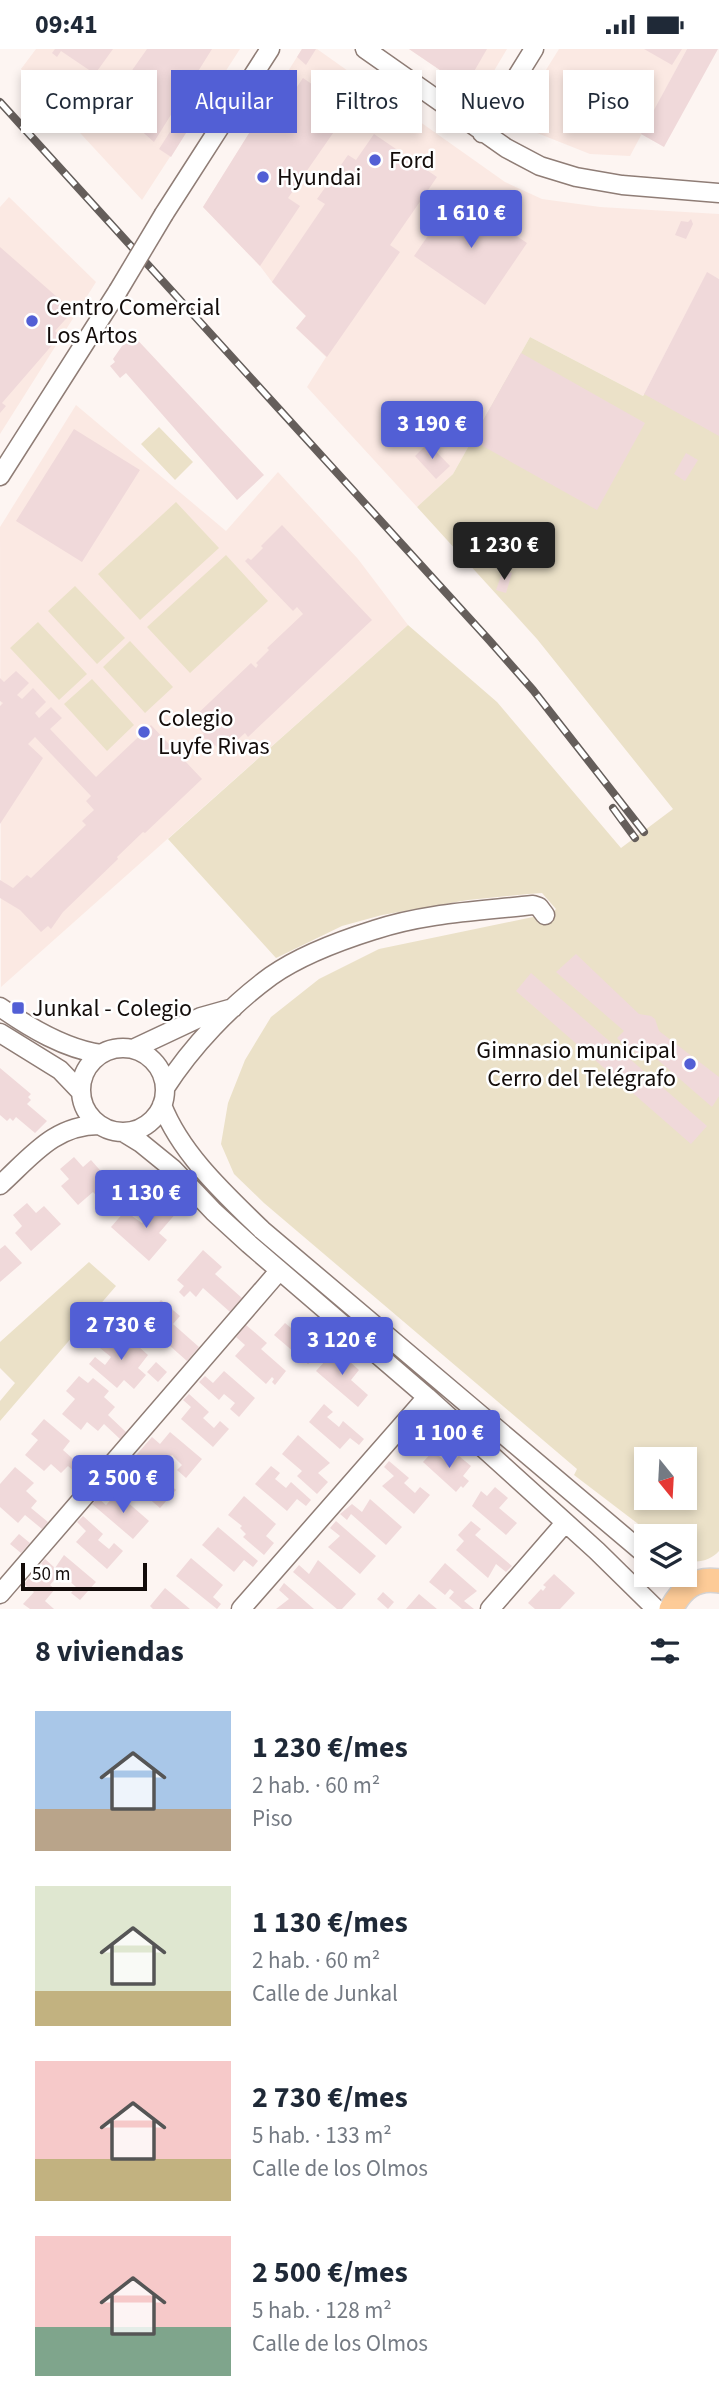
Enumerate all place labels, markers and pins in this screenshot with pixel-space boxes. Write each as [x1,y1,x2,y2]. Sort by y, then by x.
place label: Ford [389,143,435,178]
marker: Ford [367,152,383,168]
place label: Hyundai [277,160,361,195]
marker: Hyundai [255,169,271,185]
pin: 1 610 € [406,191,536,250]
place label: Centro Comercial Los Artos [46,290,220,353]
marker: Centro Comercial Los Artos [24,313,40,329]
pin: 3 190 € [367,401,497,461]
pin: 1 230 € [439,523,569,582]
place label: Colegio Luyfe Rivas [158,701,270,764]
marker: Colegio Luyfe Rivas [136,724,152,740]
place label: Junkal - Colegio [32,991,192,1026]
marker: Junkal - Colegio [10,1000,26,1016]
place label: Gimnasio municipal Cerro del Telégrafo [476,1033,676,1096]
marker: Gimnasio municipal Cerro del Telégrafo [682,1056,698,1072]
pin: 1 130 € [81,1171,211,1230]
pin: 2 730 € [56,1303,186,1362]
pin: 3 120 € [277,1317,407,1377]
pin: 1 100 € [384,1411,514,1470]
pin: 2 500 € [58,1455,188,1515]

